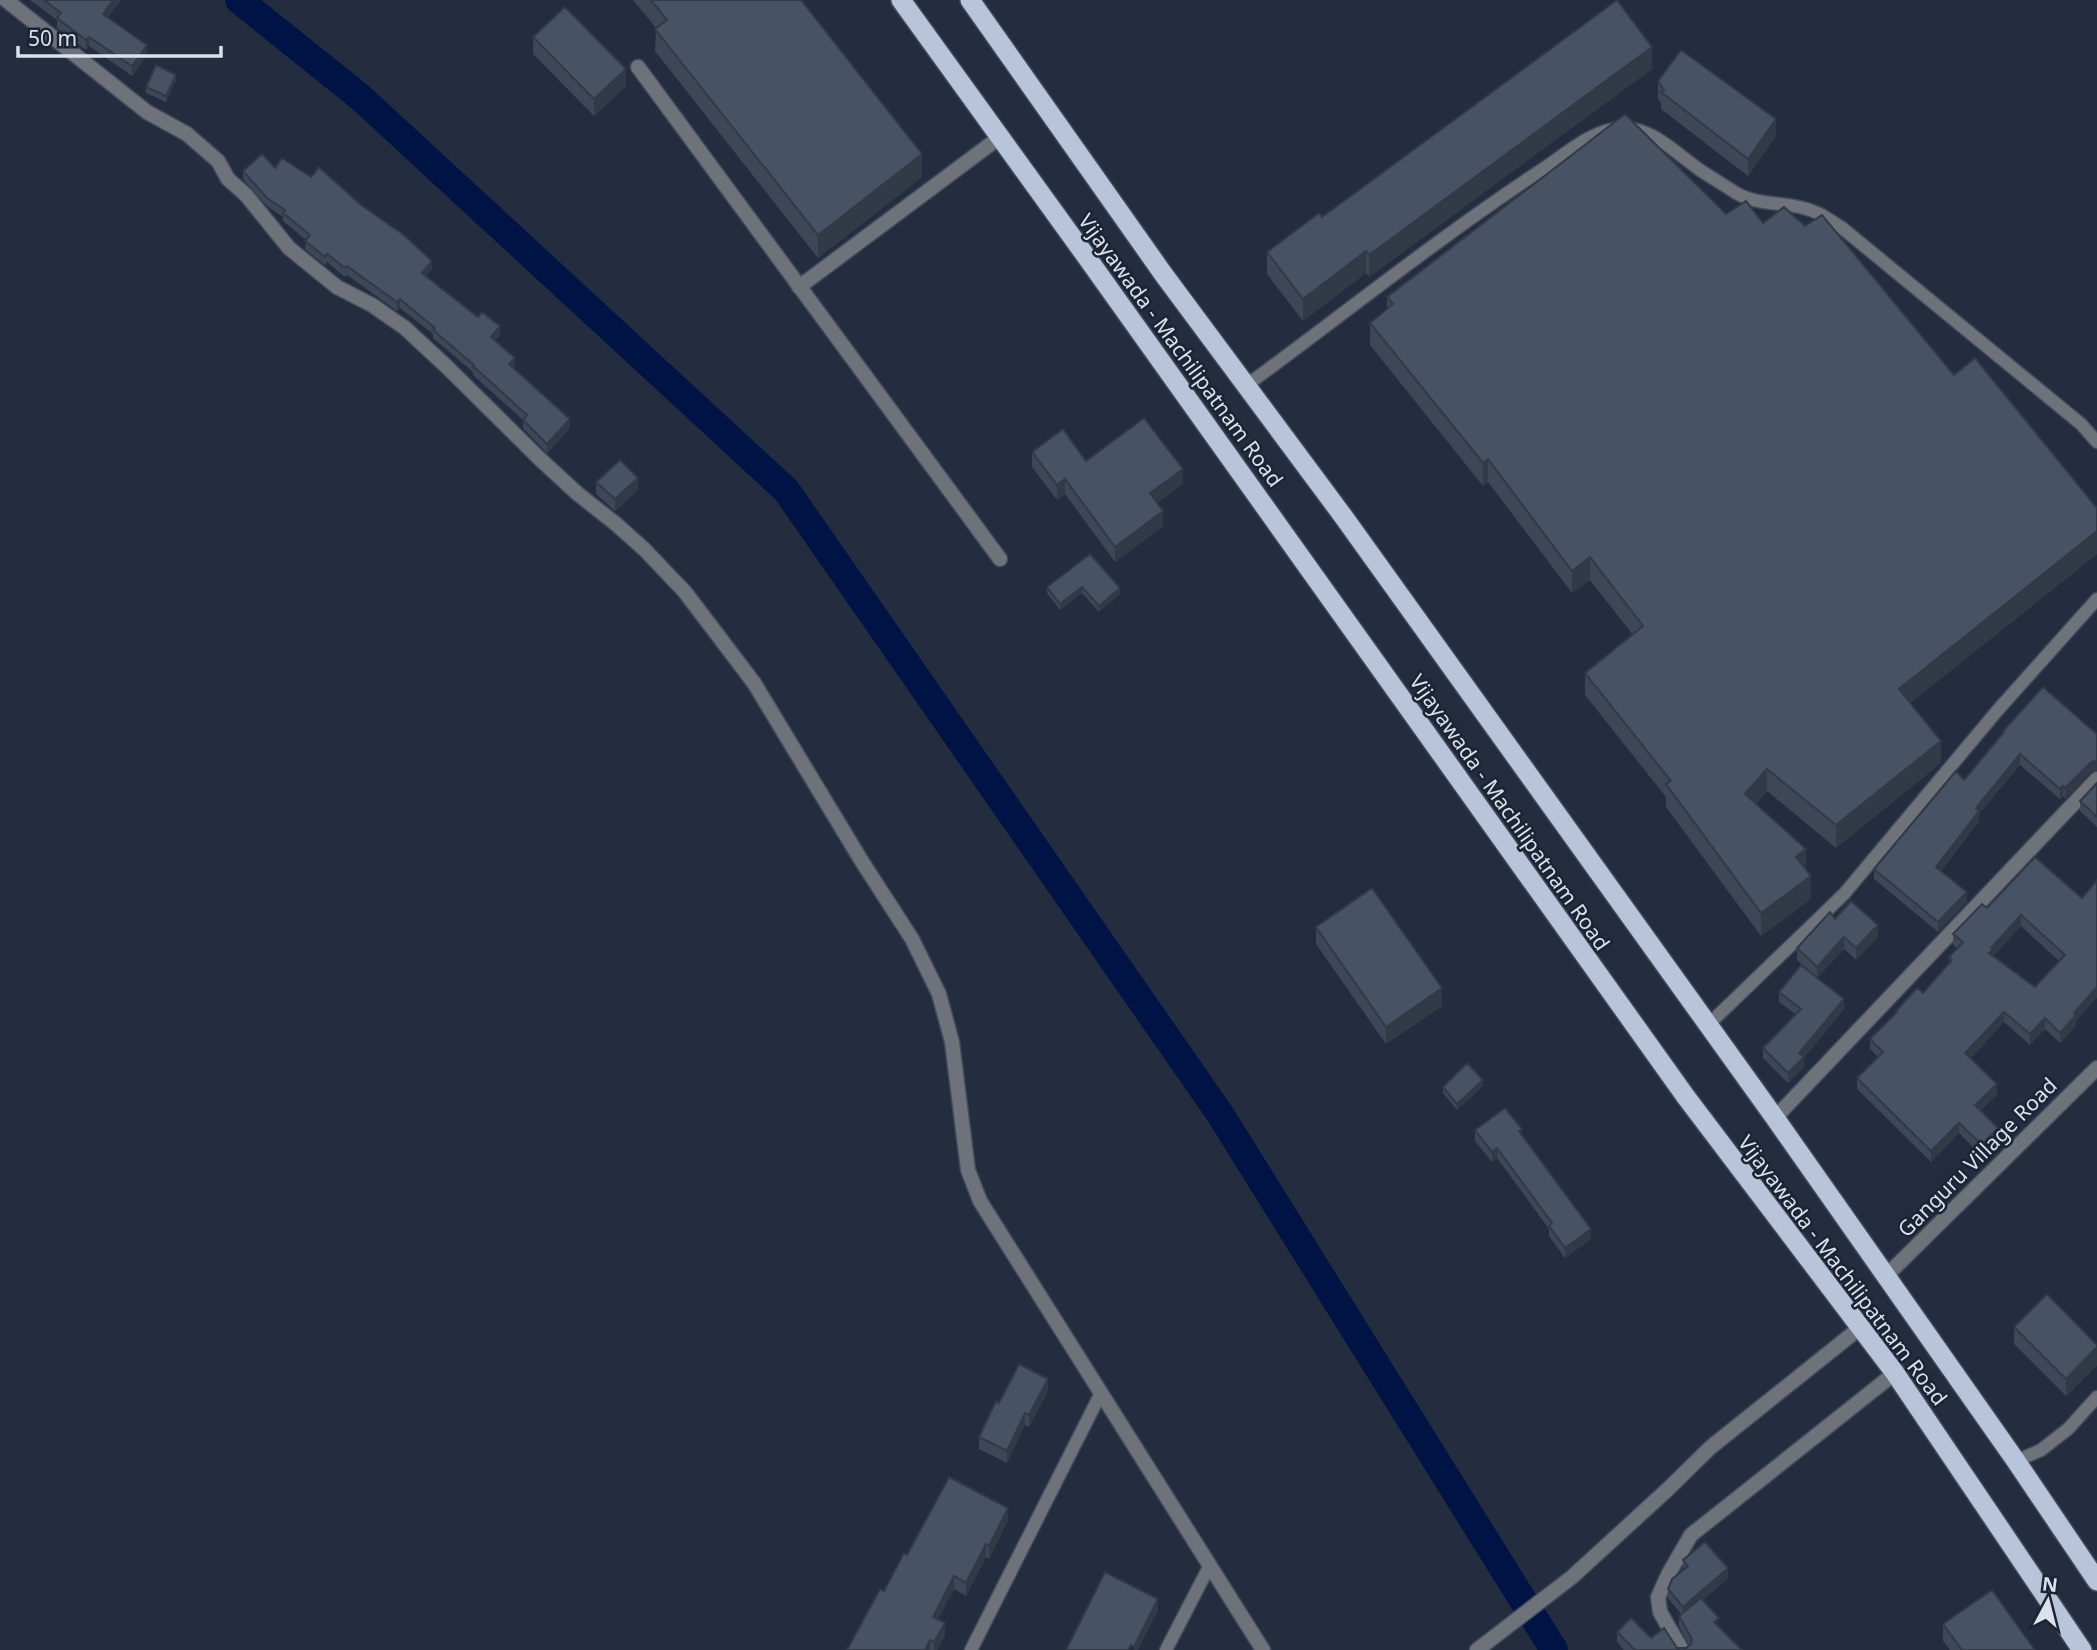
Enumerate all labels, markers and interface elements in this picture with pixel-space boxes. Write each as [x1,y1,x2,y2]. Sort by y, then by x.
scale bar [18,14,220,58]
text: 50 m [28,24,77,52]
street label: Vijayawada - Machilipatnam Road [1072,208,1290,492]
street label: Vijayawada - Machilipatnam Road [1404,668,1616,956]
street label: Ganguru Village Road [1891,1071,2063,1243]
street label: Vijayawada - Machilipatnam Road [1732,1129,1954,1411]
north arrow [2013,1566,2083,1636]
text: N [2041,1570,2059,1598]

